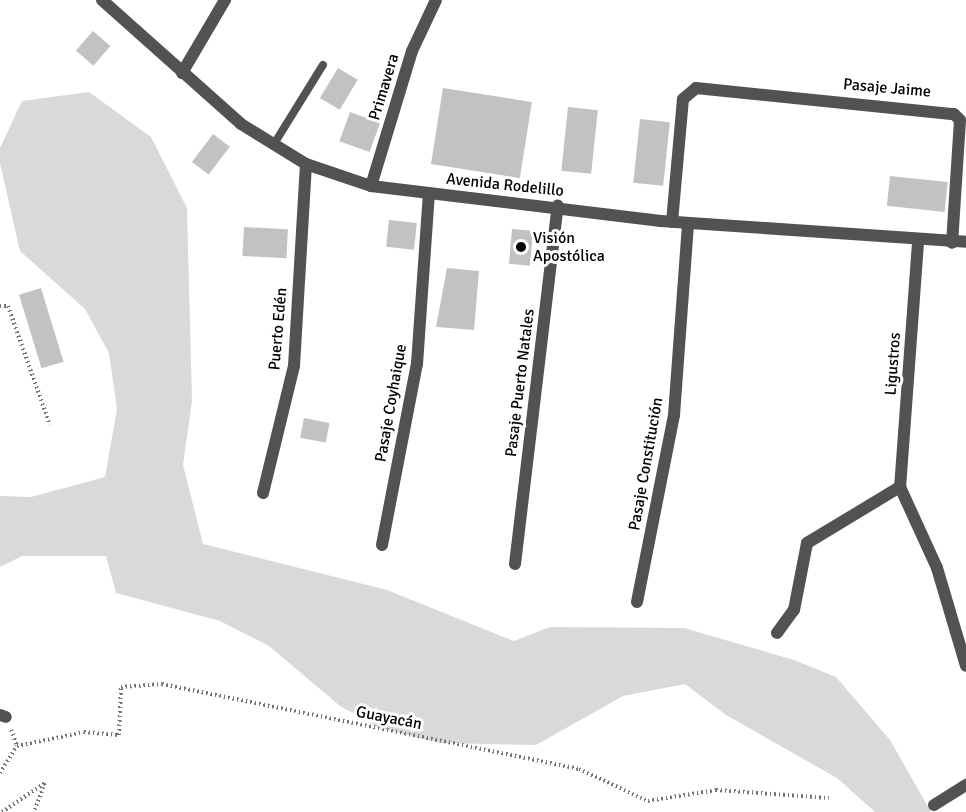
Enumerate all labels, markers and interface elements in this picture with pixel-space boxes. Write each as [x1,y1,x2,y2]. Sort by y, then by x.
street label: Primavera [365,51,403,123]
street label: Pasaje Jaime [842,75,932,101]
street label: Avenida Rodelillo [445,169,565,201]
place label: Visión Apostólica [533,228,605,266]
marker: Visión Apostólica [514,240,528,254]
street label: Puerto Edén [265,287,291,371]
street label: Pasaje Puerto Natales [501,308,539,458]
street label: Ligustros [881,332,905,396]
street label: Pasaje Coyhaique [371,343,411,463]
street label: Pasaje Constitución [625,396,667,532]
street label: Guayacán [354,702,424,734]

